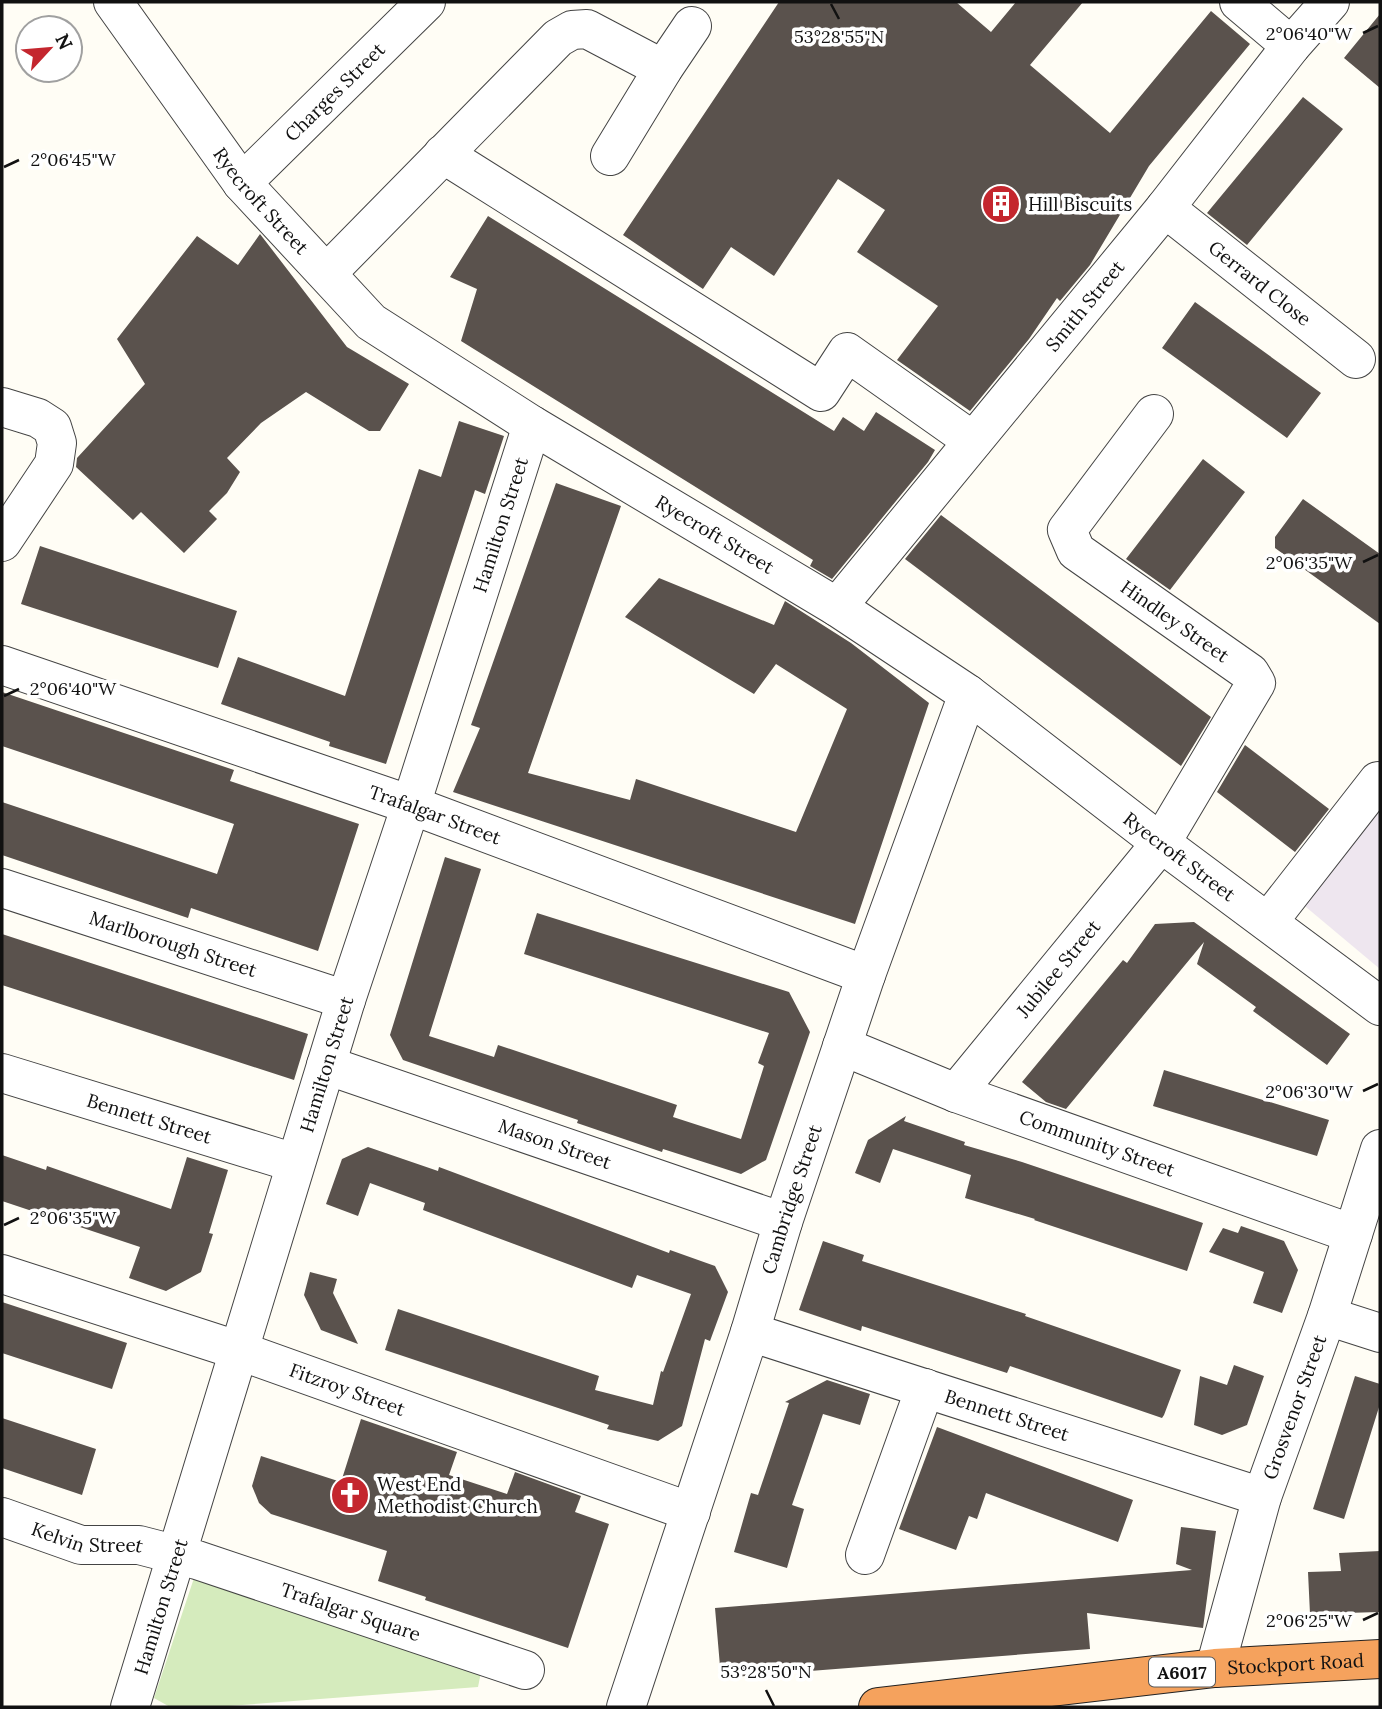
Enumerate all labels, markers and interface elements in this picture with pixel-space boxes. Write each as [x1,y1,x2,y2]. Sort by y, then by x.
north arrow [14,14,84,84]
text: 2°06'40"W [1266,22,1353,45]
text: 53°28'55"N [794,25,884,48]
text: N [50,30,78,54]
street label: Charges Street [280,37,390,146]
street label: Ryecroft Street [208,142,314,260]
text: 2°06'45"W [30,148,117,171]
building icon: Hill Biscuits [980,183,1022,225]
place label: Hill Biscuits [1028,192,1133,216]
street label: Gerrard Close [1204,235,1316,331]
street label: Smith Street [1040,255,1130,356]
street label: Hamilton Street [467,453,533,595]
street label: Ryecroft Street [651,489,779,579]
text: 2°06'35"W [1266,551,1353,574]
street label: Hindley Street [1116,575,1235,668]
text: 2°06'40"W [30,677,117,700]
street label: Trafalgar Street [366,780,505,850]
street label: Ryecroft Street [1119,806,1241,907]
street label: Marlborough Street [86,905,261,982]
street label: Jubilee Street [1010,914,1106,1023]
street label: Hamilton Street [294,993,359,1135]
text: 2°06'30"W [1265,1080,1354,1103]
street label: Bennett Street [84,1088,215,1149]
street label: Community Street [1016,1104,1179,1182]
street label: Mason Street [495,1113,615,1174]
street label: Cambridge Street [756,1121,827,1277]
text: 2°06'35"W [30,1206,117,1229]
street label: Grosvenor Street [1257,1331,1332,1483]
street label: Fitzroy Street [286,1358,409,1421]
street label: Bennett Street [942,1384,1073,1446]
place label: West End Methodist Church [377,1472,538,1518]
church icon: West End Methodist Church [329,1474,371,1516]
street label: Kelvin Street [28,1516,146,1558]
street label: Hamilton Street [129,1535,193,1677]
street label: Trafalgar Square [278,1577,424,1646]
text: 2°06'25"W [1266,1609,1353,1632]
street label: Stockport Road [1227,1648,1365,1679]
road number: A6017 [1149,1658,1215,1686]
text: 53°28'50"N [720,1660,812,1683]

